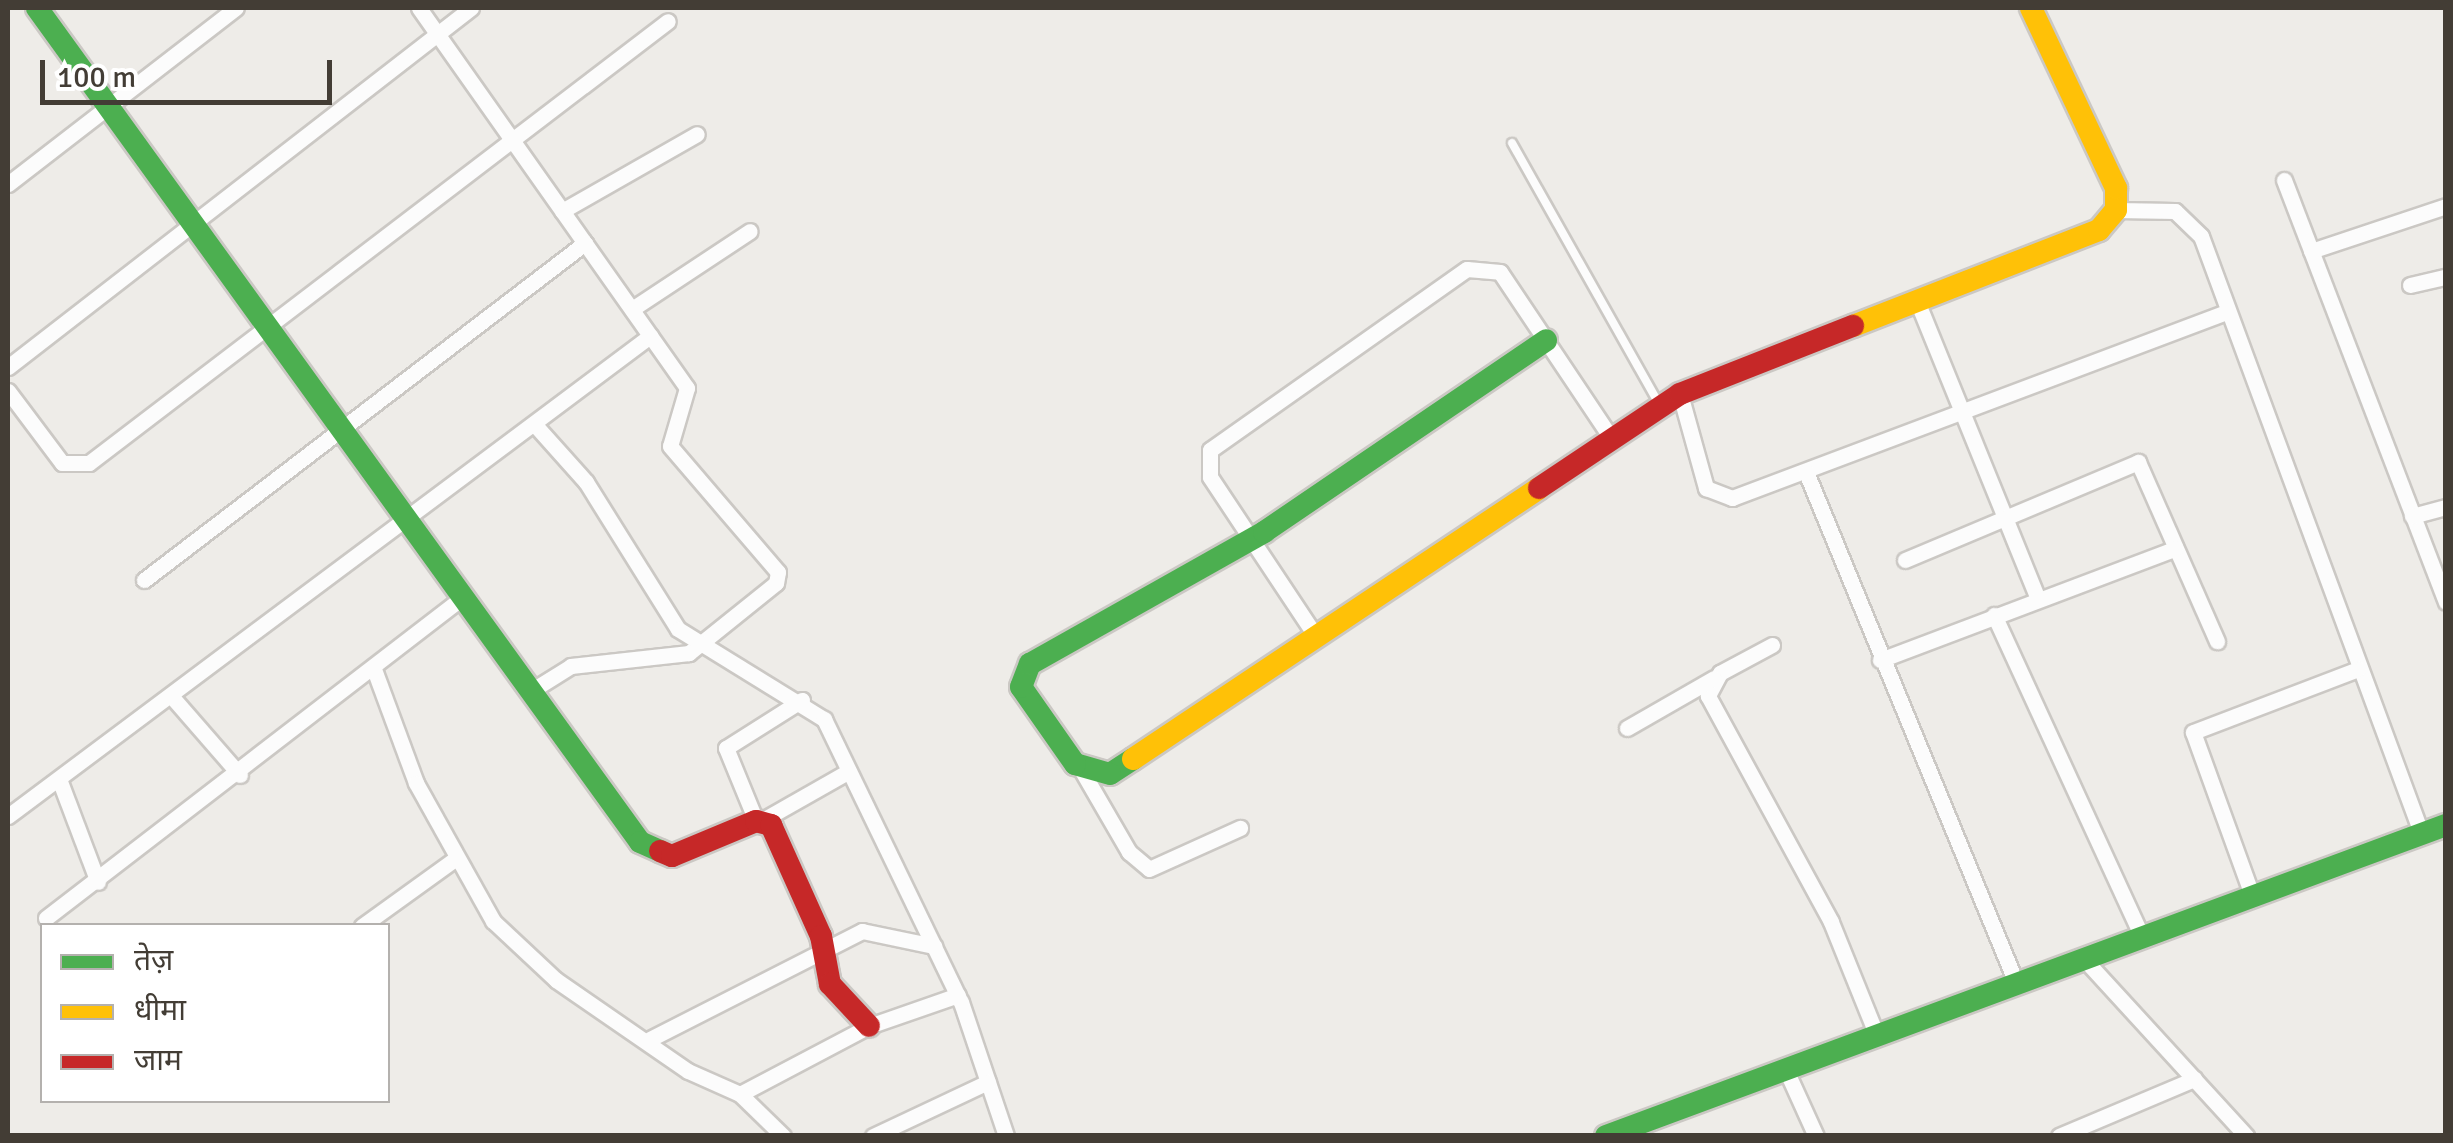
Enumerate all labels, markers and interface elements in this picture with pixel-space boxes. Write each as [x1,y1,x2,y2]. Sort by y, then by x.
scale bar [45,40,338,102]
text: 100 m [57,59,136,96]
legend [40,923,390,1103]
text: तेज़ [134,942,173,979]
text: धीमा [134,992,186,1029]
text: जाम [134,1042,182,1079]

